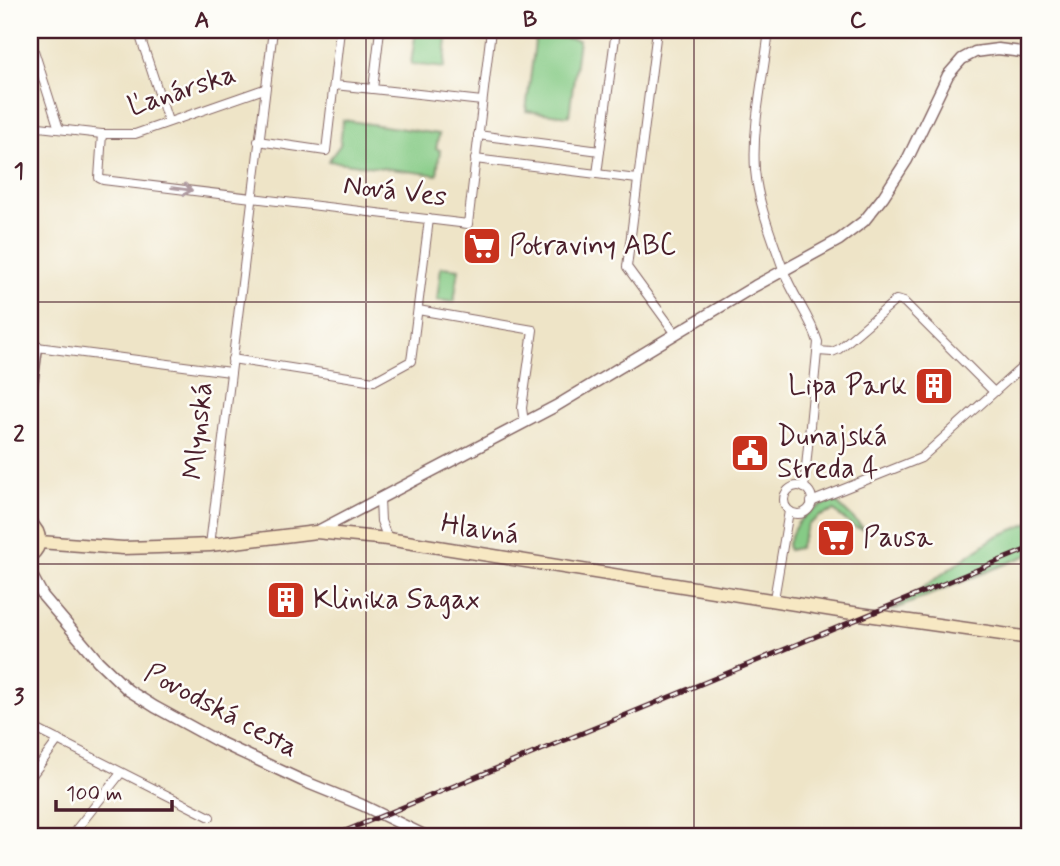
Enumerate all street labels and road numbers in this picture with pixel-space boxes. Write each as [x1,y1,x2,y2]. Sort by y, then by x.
street label: Ľanárska [123,56,241,126]
street label: Nová Ves [341,167,449,217]
street label: Mlynská [175,380,223,482]
street label: Hlavná [438,506,522,554]
street label: Povodská cesta [138,655,304,767]

